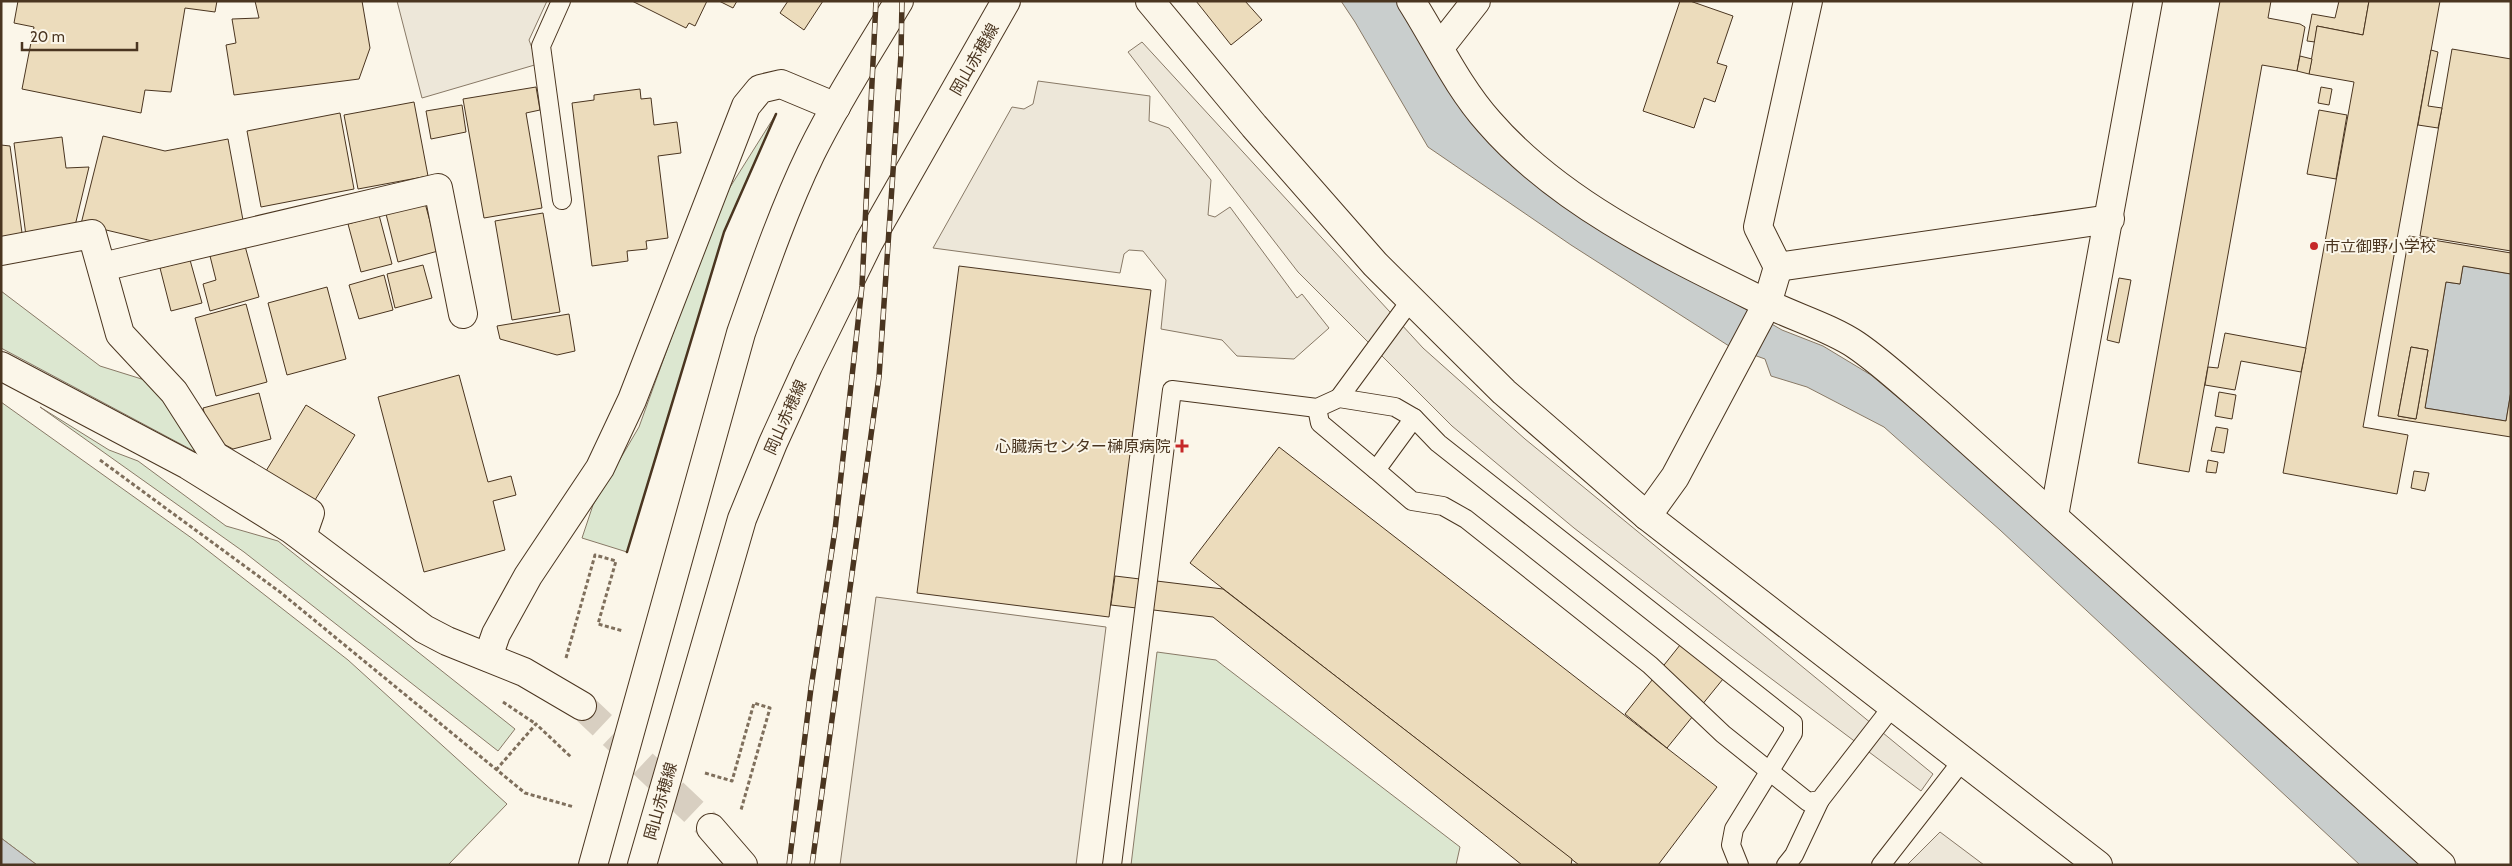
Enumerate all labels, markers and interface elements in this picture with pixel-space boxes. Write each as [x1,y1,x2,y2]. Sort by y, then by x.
scale bar [22,20,138,52]
street label: 岡山赤穂線 [946,20,1003,99]
text: 20 m [30,28,65,46]
place label: 市立御野小学校 [2324,237,2436,256]
marker: 市立御野小学校 [2308,240,2320,252]
street label: 岡山赤穂線 [761,377,810,458]
place label: 心臓病センター榊原病院 [995,437,1171,456]
marker: 心臓病センター榊原病院 [1175,439,1189,453]
street label: 岡山赤穂線 [640,760,681,842]

